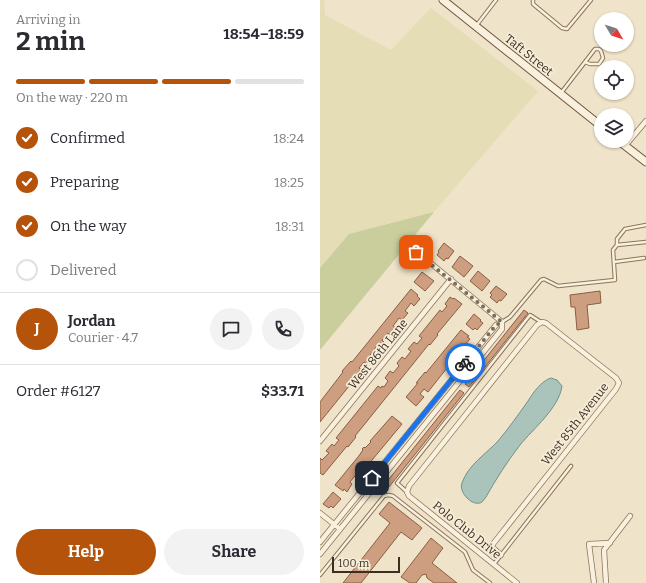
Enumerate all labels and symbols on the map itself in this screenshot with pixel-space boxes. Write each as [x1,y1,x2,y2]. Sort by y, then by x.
north arrow [594,12,634,52]
street label: Taft Street [502,31,556,79]
pin [399,235,433,269]
street label: West 86th Lane [345,316,411,392]
courier [445,343,485,383]
street label: West 85th Avenue [539,380,611,468]
pin [355,461,389,495]
street label: Polo Club Drive [430,498,504,562]
scale bar [332,555,400,574]

